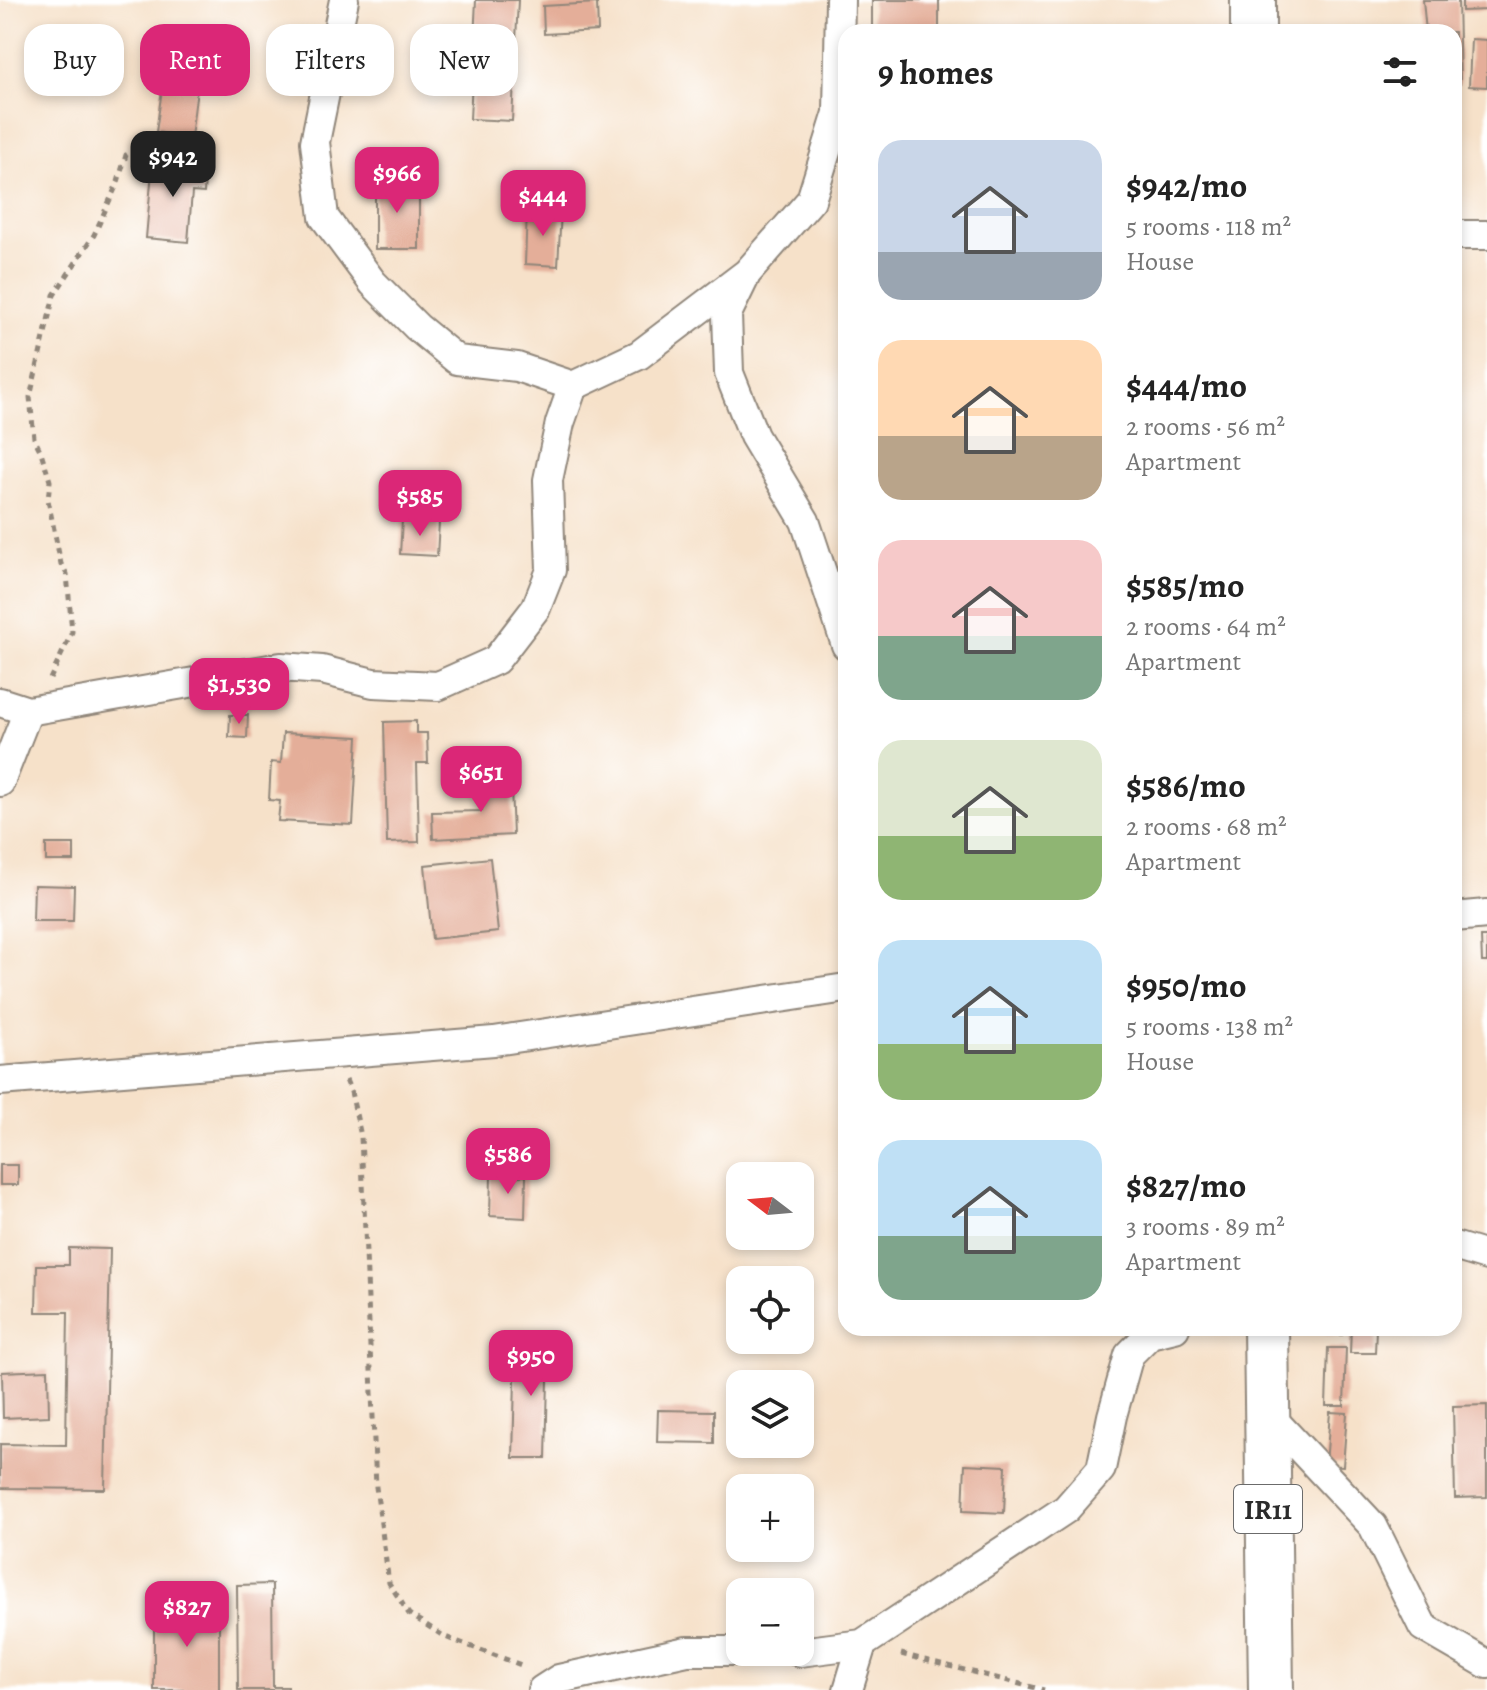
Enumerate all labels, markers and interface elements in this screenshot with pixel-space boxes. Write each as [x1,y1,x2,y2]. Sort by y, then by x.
chip: Buy [24,24,124,96]
chip: Rent [140,24,250,96]
chip: Filters [266,24,394,96]
chip: New [410,24,518,96]
text: 9 homes [878,49,994,96]
icon: filters [1378,50,1422,94]
pin: $942 [126,131,220,199]
text: $942 [149,139,197,174]
pin: $966 [350,147,444,215]
text: $966 [373,155,421,190]
text: $942/mo [1126,162,1247,209]
pin: $444 [496,170,590,238]
icon: home [942,172,1038,268]
text: $444 [519,178,567,213]
text: 5 rooms · 118 m² [1126,209,1291,244]
text: House [1126,244,1194,279]
text: $444/mo [1126,362,1247,409]
icon: home [942,372,1038,468]
text: 2 rooms · 56 m² [1126,409,1285,444]
text: Apartment [1126,444,1241,479]
pin: $585 [373,470,467,538]
text: $585 [397,478,443,513]
text: $585/mo [1126,562,1244,609]
icon: home [942,572,1038,668]
text: 2 rooms · 64 m² [1126,609,1286,644]
text: Apartment [1126,644,1241,679]
pin: $1,530 [174,658,304,726]
text: $1,530 [207,666,271,701]
pin: $651 [434,746,528,814]
text: $651 [459,754,503,789]
text: $586/mo [1126,762,1246,809]
icon: home [942,772,1038,868]
text: 2 rooms · 68 m² [1126,809,1287,844]
text: Apartment [1126,844,1241,879]
text: $950/mo [1126,962,1246,1009]
icon: home [942,972,1038,1068]
text: 5 rooms · 138 m² [1126,1009,1293,1044]
text: House [1126,1044,1194,1079]
pin: $586 [461,1128,555,1196]
text: $586 [484,1136,532,1171]
north arrow [726,1162,814,1250]
map controls [726,1162,814,1666]
text: $827/mo [1126,1162,1246,1209]
icon: home [942,1172,1038,1268]
text: 3 rooms · 89 m² [1126,1209,1285,1244]
text: Apartment [1126,1244,1241,1279]
button: locate [726,1266,814,1354]
pin: $950 [484,1330,578,1398]
text: $950 [507,1338,555,1373]
button: layers [726,1370,814,1458]
button: + [726,1474,814,1562]
road number: IR11 [1234,1485,1302,1533]
button: − [726,1578,814,1666]
pin: $827 [140,1581,234,1649]
text: $827 [163,1589,211,1624]

